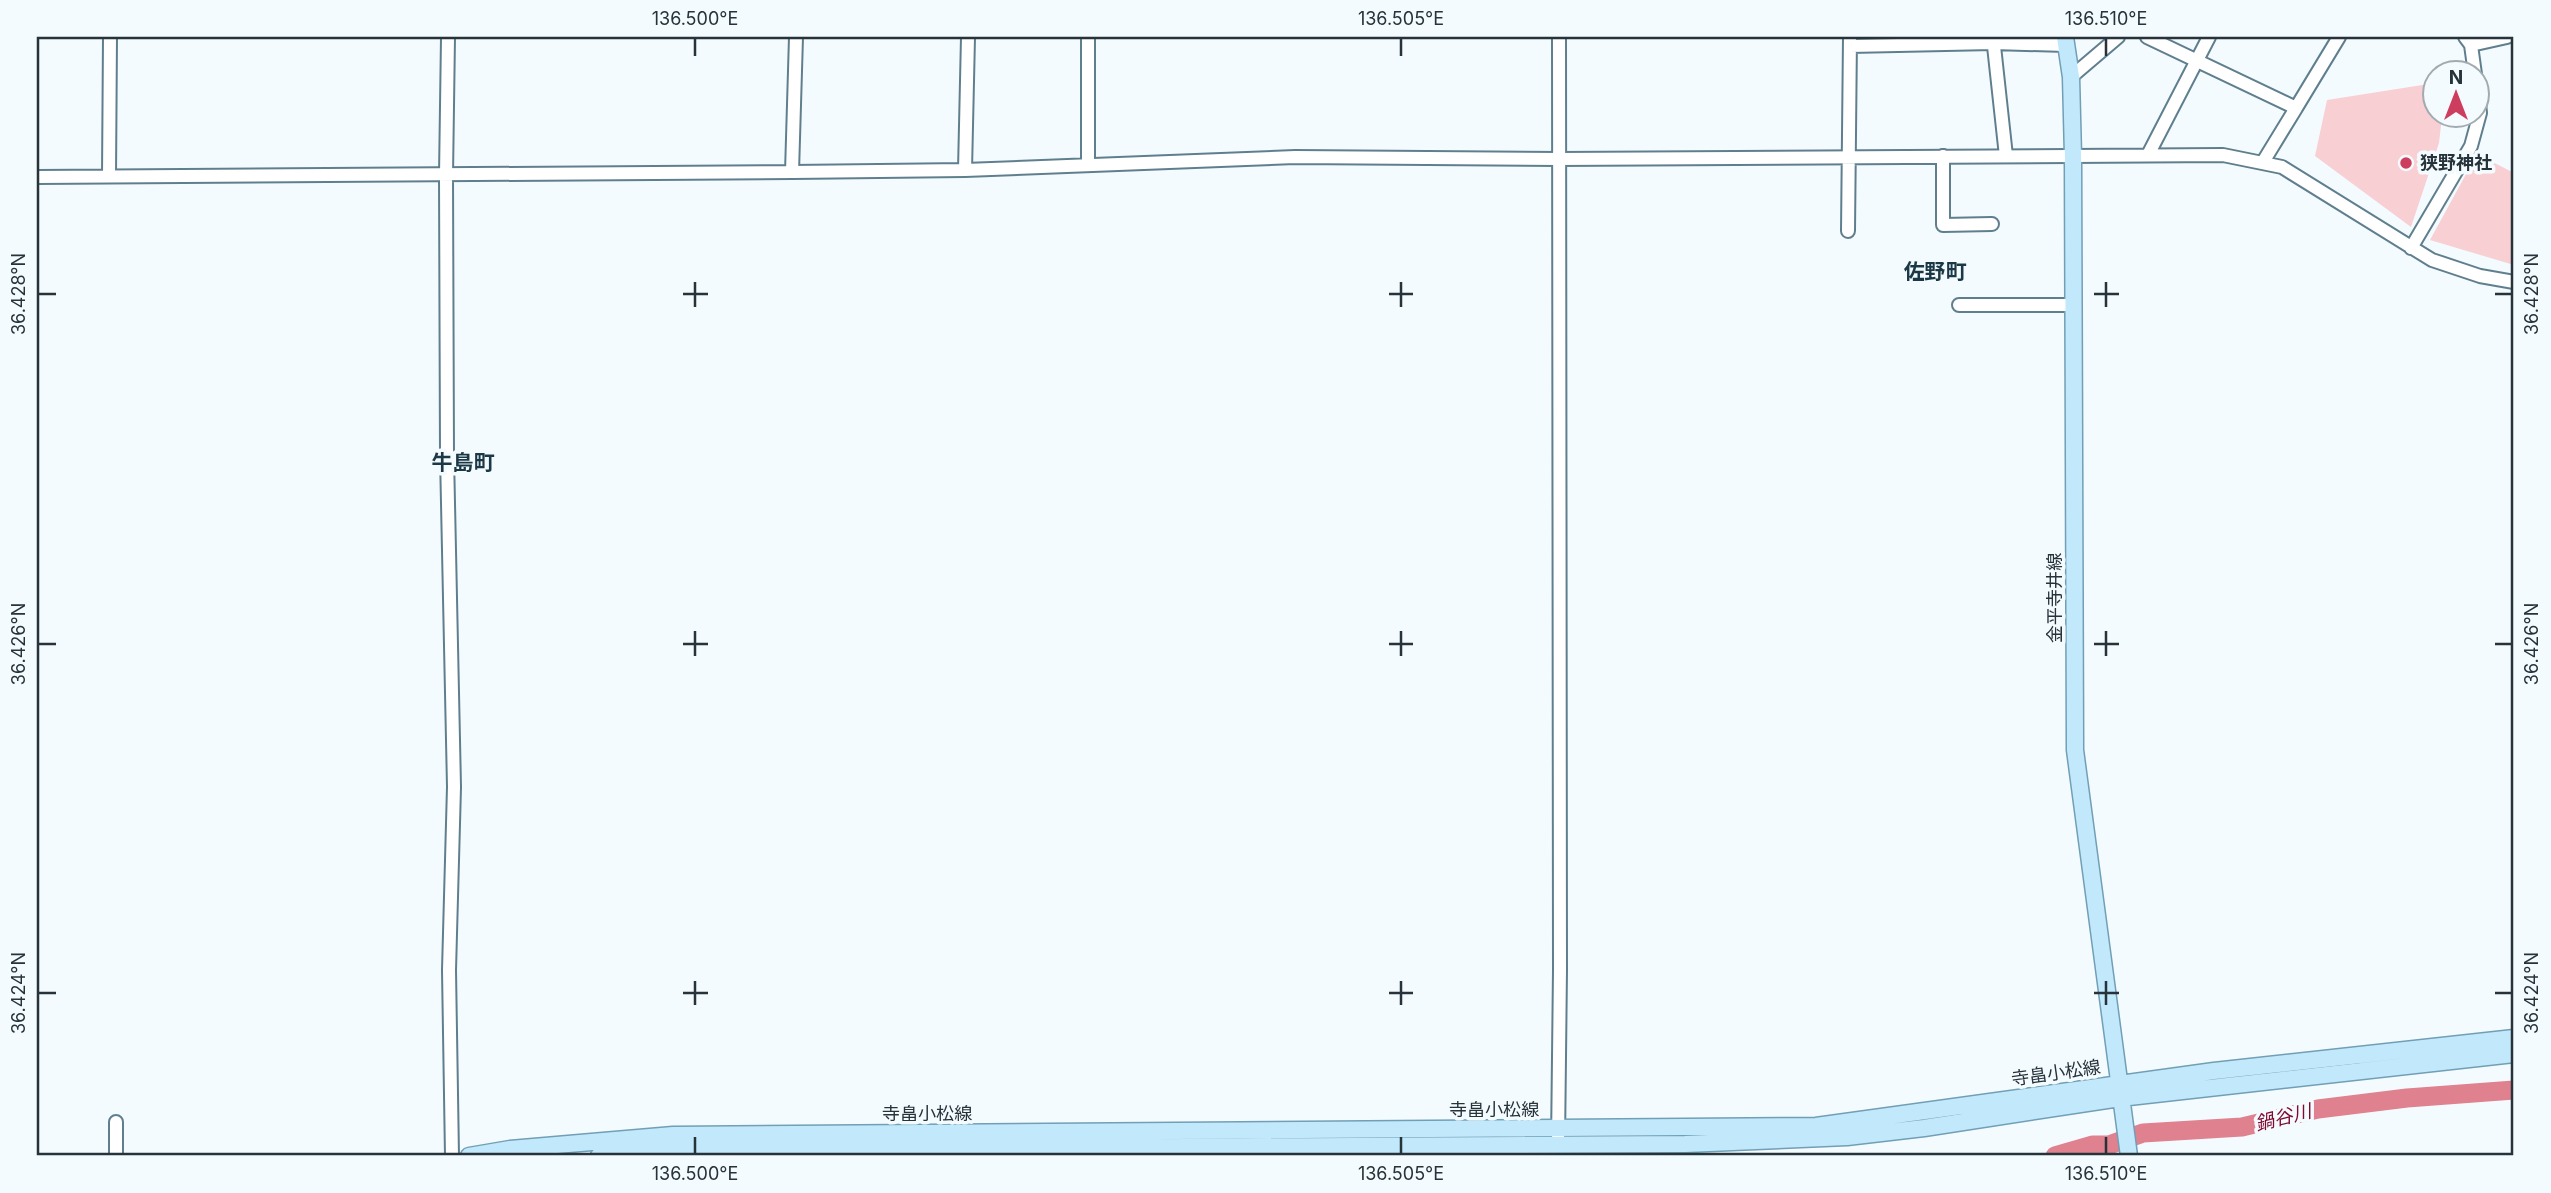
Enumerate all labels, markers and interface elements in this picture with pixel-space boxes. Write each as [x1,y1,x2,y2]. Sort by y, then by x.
text: 136.500°E [652,8,738,29]
text: 136.505°E [1358,8,1444,29]
text: 136.510°E [2065,8,2147,29]
north arrow [2422,60,2492,130]
text: N [2449,66,2463,89]
place label: 狭野神社 [2420,152,2492,173]
marker: 狭野神社 [2398,155,2414,171]
text: 36.428°N [8,253,29,335]
text: 36.428°N [2521,253,2542,335]
district label: 佐野町 [1904,259,1967,284]
district label: 牛島町 [432,450,495,475]
street label: 金平寺井線 [2044,553,2065,643]
text: 36.426°N [8,603,29,685]
text: 36.426°N [2521,603,2542,685]
text: 36.424°N [8,952,29,1034]
text: 36.424°N [2521,952,2542,1034]
street label: 寺畠小松線 [2010,1056,2102,1089]
street label: 寺畠小松線 [1449,1099,1539,1120]
water label: 鍋谷川 [2253,1099,2315,1136]
street label: 寺畠小松線 [882,1103,972,1124]
text: 136.500°E [652,1163,738,1184]
text: 136.505°E [1358,1163,1444,1184]
text: 136.510°E [2065,1163,2147,1184]

